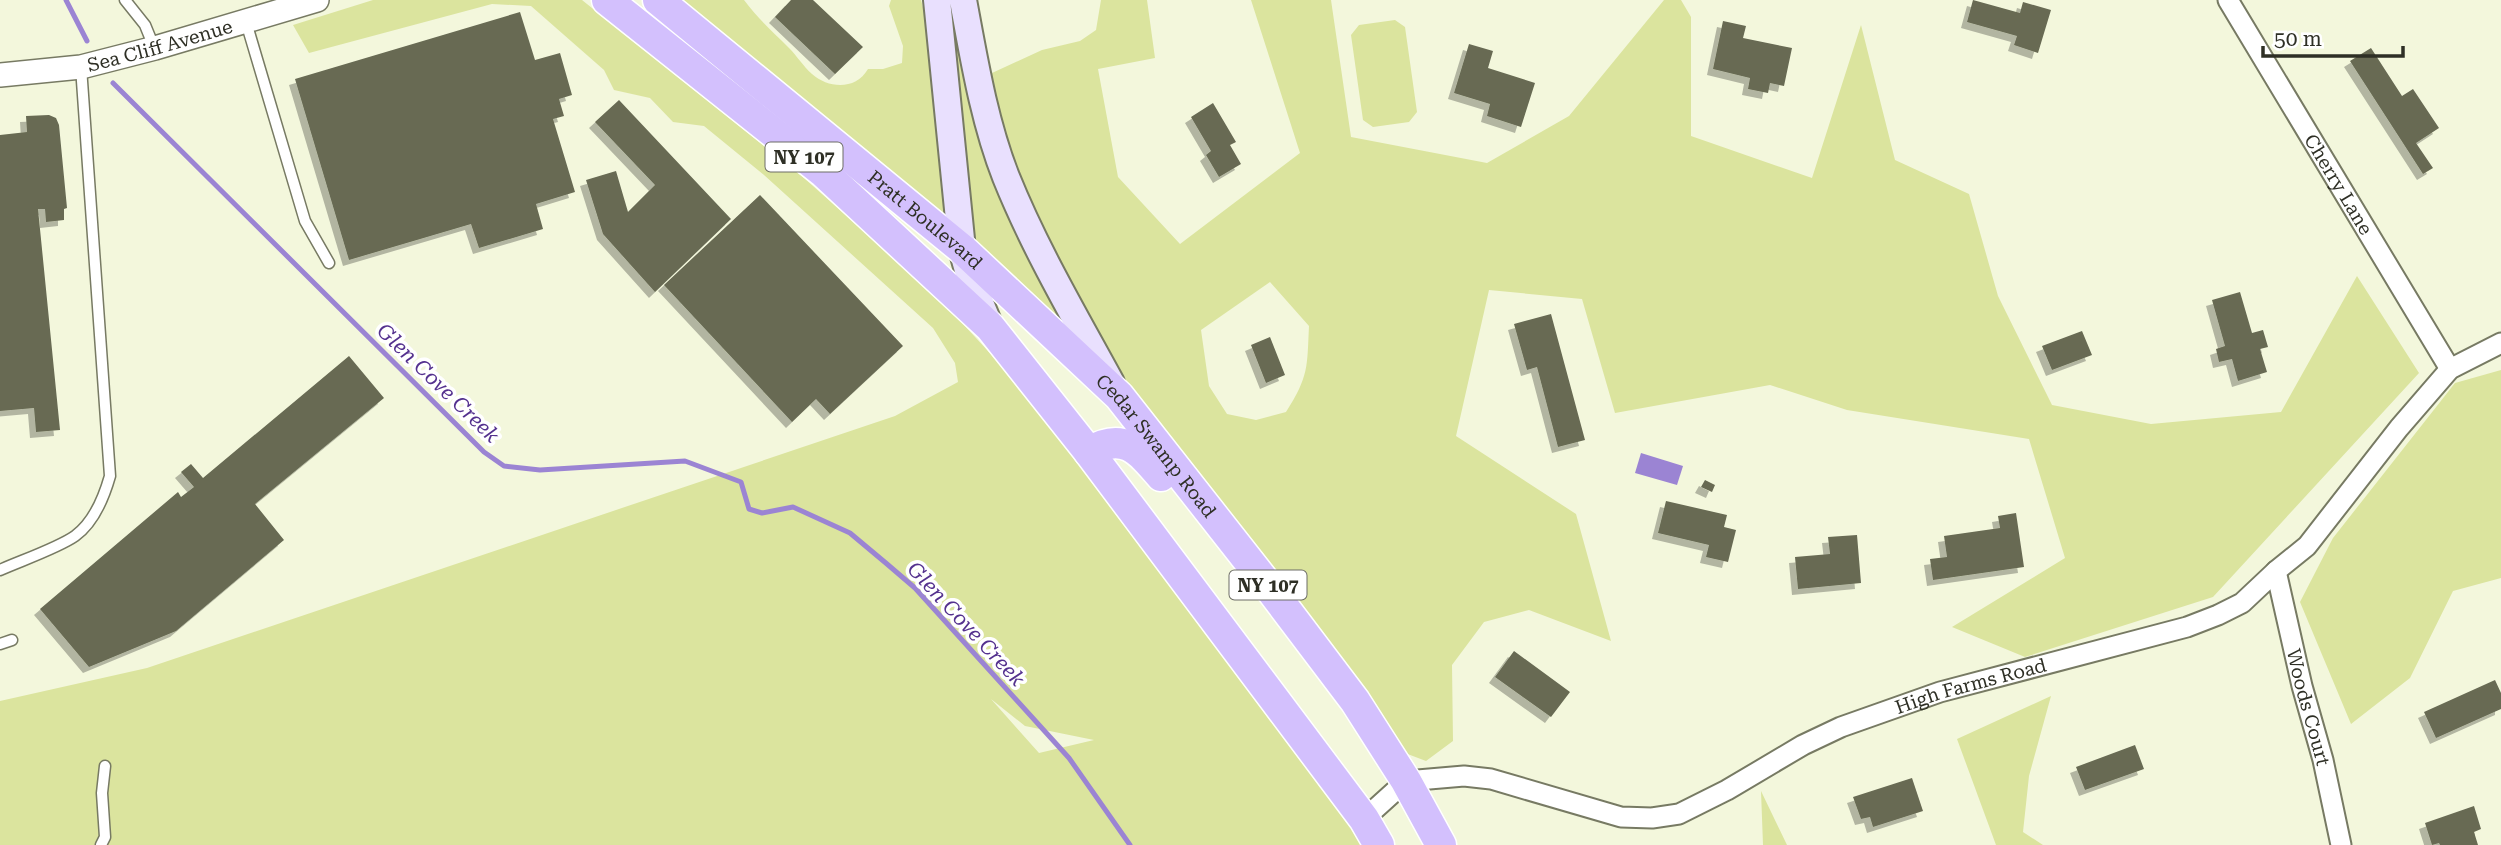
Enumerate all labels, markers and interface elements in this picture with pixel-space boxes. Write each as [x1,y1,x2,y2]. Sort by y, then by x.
street label: Sea Cliff Avenue [85,14,235,76]
scale bar [2263,14,2403,58]
text: 50 m [2274,27,2322,51]
street label: Cherry Lane [2300,130,2378,239]
road number: NY 107 [766,142,842,172]
street label: Pratt Boulevard [863,165,988,274]
water label: Glen Cove Creek [372,319,505,448]
street label: Cedar Swamp Road [1091,369,1221,522]
water label: Glen Cove Creek [902,557,1030,691]
road number: NY 107 [1230,570,1306,600]
street label: Woods Court [2282,646,2335,768]
street label: High Farms Road [1892,653,2049,718]

